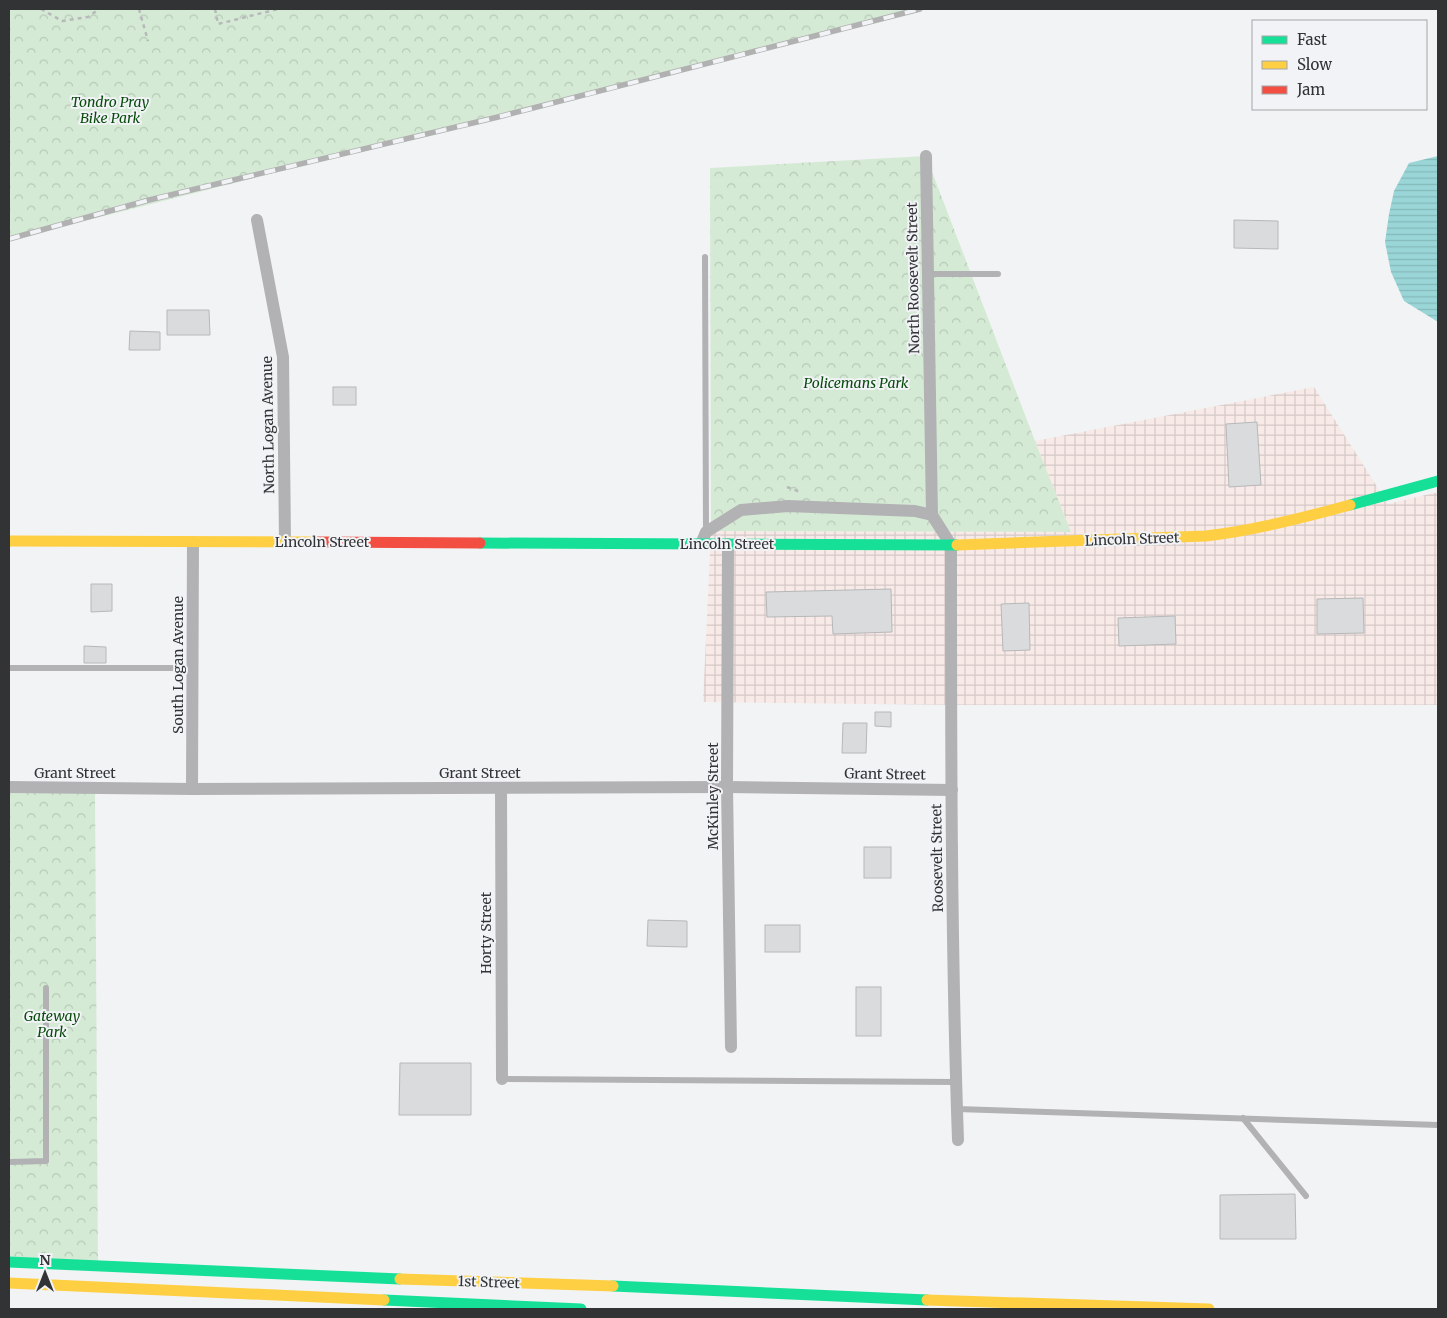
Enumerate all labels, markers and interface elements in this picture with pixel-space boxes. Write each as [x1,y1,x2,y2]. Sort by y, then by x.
legend [1252,20,1427,110]
text: Fast [1297,30,1327,49]
text: Slow [1297,55,1332,74]
text: Jam [1296,80,1325,99]
park label: Tondro Pray Bike Park [71,93,149,127]
street label: North Roosevelt Street [903,201,923,354]
street label: North Logan Avenue [258,356,278,494]
park label: Policemans Park [804,374,909,392]
street label: Lincoln Street [1085,528,1180,550]
street label: Lincoln Street [275,533,370,551]
street label: Lincoln Street [680,535,775,553]
street label: South Logan Avenue [169,596,187,734]
street label: McKinley Street [704,742,722,850]
street label: Grant Street [34,764,116,782]
street label: Grant Street [439,764,521,782]
street label: Grant Street [844,764,926,784]
street label: Roosevelt Street [927,803,947,913]
street label: Horty Street [477,891,495,974]
park label: Gateway Park [24,1007,81,1041]
north arrow [20,1248,70,1298]
text: N [39,1251,51,1269]
street label: 1st Street [458,1272,521,1292]

